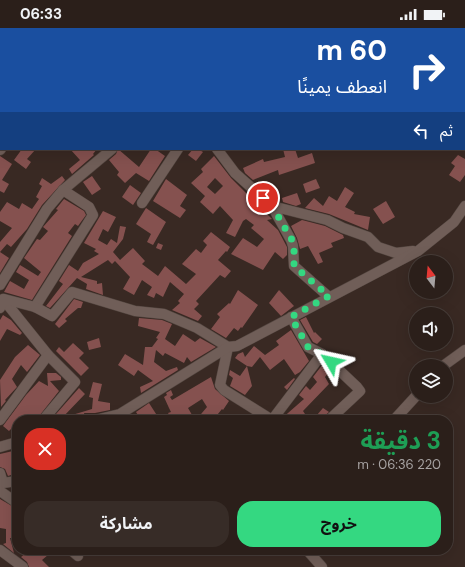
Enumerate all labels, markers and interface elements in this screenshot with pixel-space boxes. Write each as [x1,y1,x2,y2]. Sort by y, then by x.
text: 06:33 [20,4,62,24]
text: 60 m [317,32,387,69]
icon: right [401,44,453,96]
text: انعطف يمينًا [297,75,387,99]
icon: left [410,120,432,142]
text: ثم [440,121,453,141]
pin [246,181,280,215]
icon: arrive [252,187,274,209]
north arrow [409,255,453,299]
map controls [409,255,453,403]
button: sound [409,307,453,351]
position arrow [310,341,352,383]
button: layers [409,359,453,403]
text: 3 دقيقة [360,425,441,456]
button: close [24,428,66,470]
text: 220 m · 06:36 [357,456,441,473]
button: مشاركة [24,501,229,547]
button: خروج [237,501,441,547]

